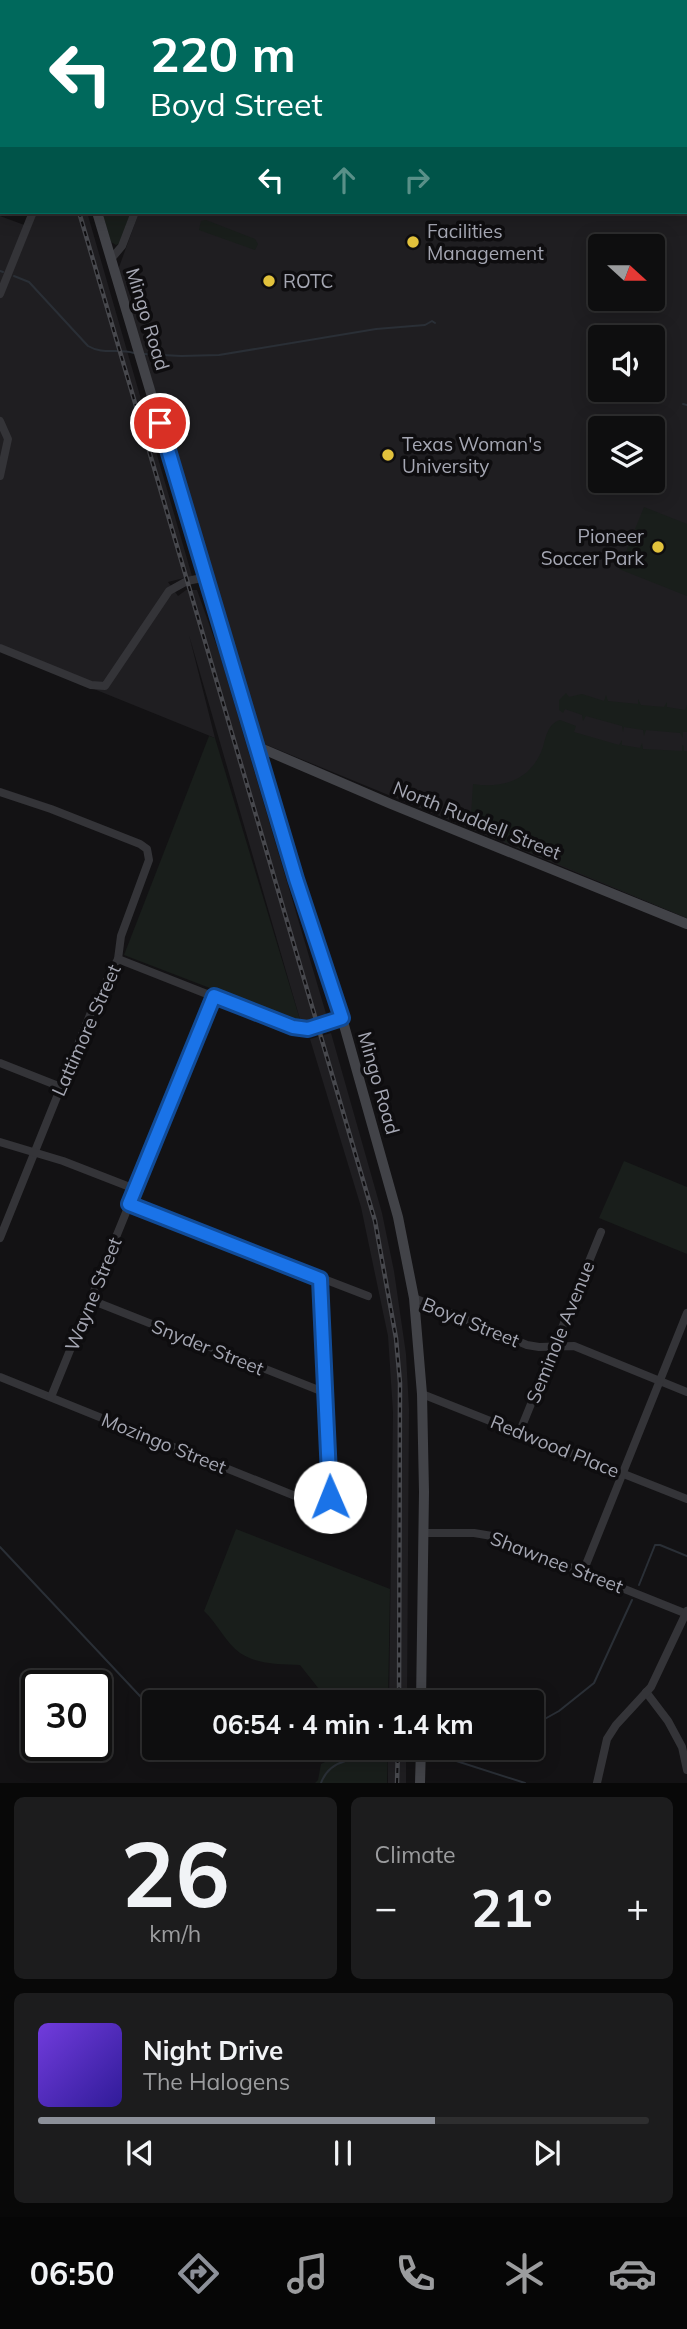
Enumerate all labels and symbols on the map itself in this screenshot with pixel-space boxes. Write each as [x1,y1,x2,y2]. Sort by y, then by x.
place label: Facilities Management [427,219,544,265]
marker: Facilities Management [405,234,421,250]
north arrow [588,234,665,312]
street label: Mingo Road [121,265,175,373]
place label: ROTC [283,269,334,293]
marker: ROTC [261,273,277,289]
pin [130,393,190,453]
place label: Texas Woman's University [402,432,542,478]
marker: Texas Woman's University [380,447,396,463]
place label: Pioneer Soccer Park [541,524,644,570]
marker: Pioneer Soccer Park [650,539,666,555]
street label: North Ruddell Street [390,775,565,865]
street label: Lattimore Street [46,960,126,1100]
street label: Mingo Road [353,1029,405,1137]
street label: Wayne Street [59,1233,127,1354]
street label: Seminole Avenue [521,1257,599,1407]
street label: Boyd Street [419,1292,523,1352]
street label: Snyder Street [148,1314,268,1381]
street label: Mozingo Street [98,1407,230,1479]
street label: Redwood Place [487,1409,623,1483]
position arrow [293,1460,367,1534]
street label: Shawnee Street [487,1526,627,1598]
speed limit sign: 30 [21,1670,112,1761]

